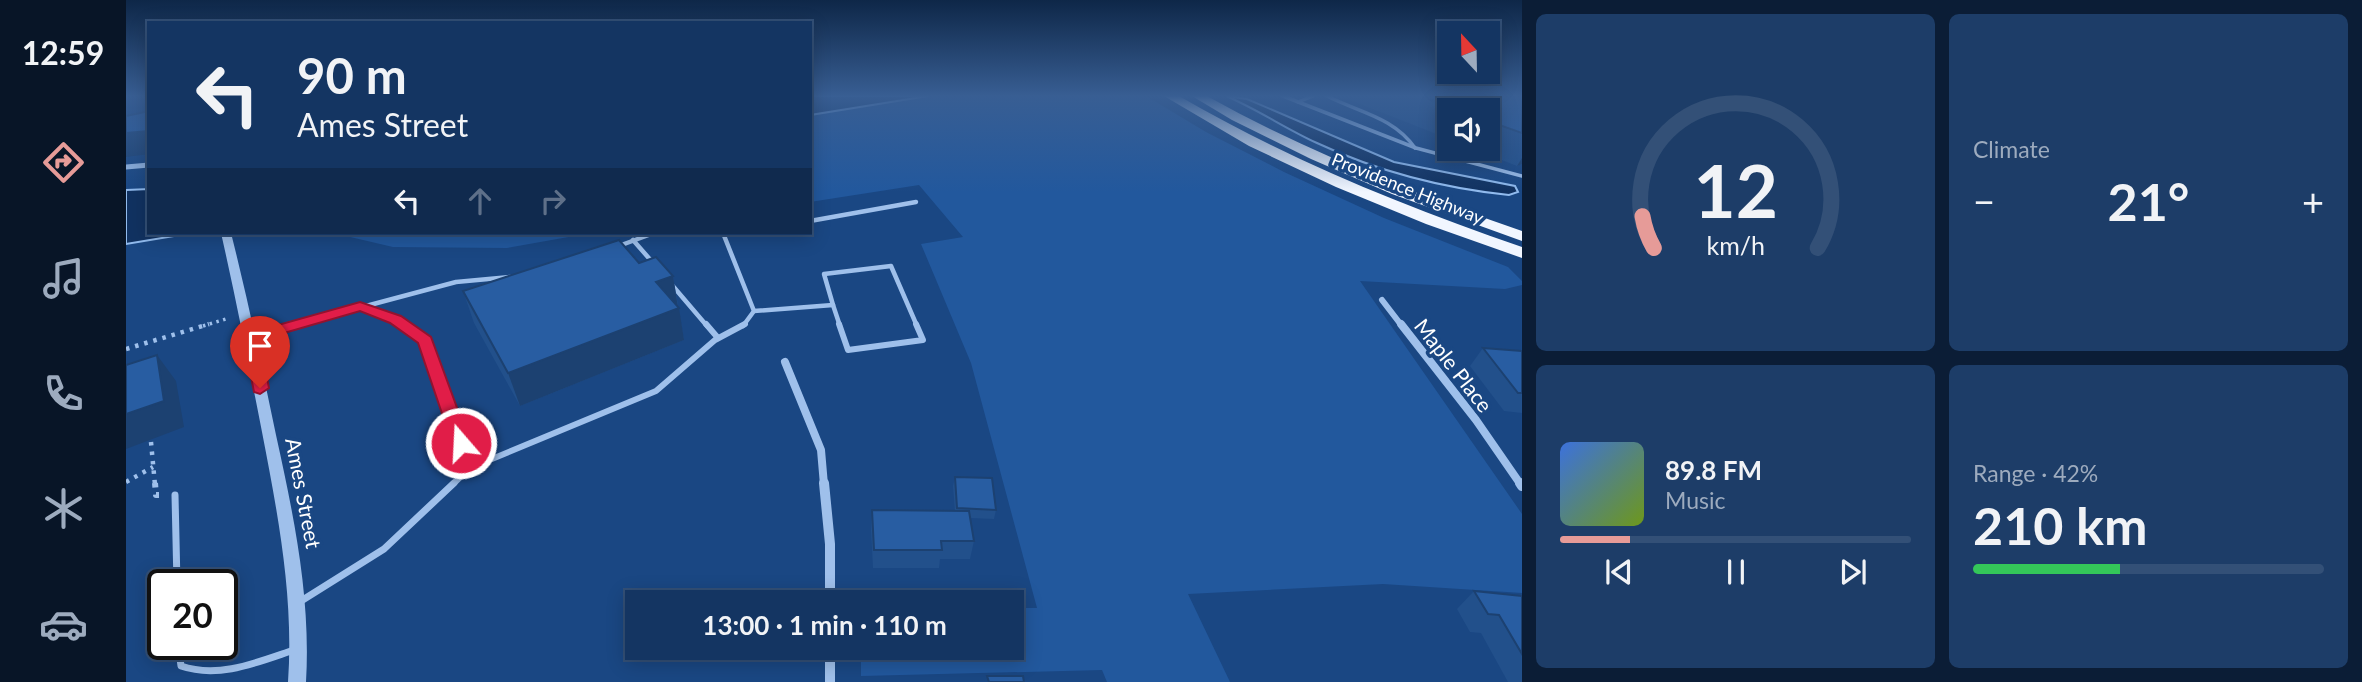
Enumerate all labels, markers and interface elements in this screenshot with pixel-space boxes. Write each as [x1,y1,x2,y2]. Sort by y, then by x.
north arrow [1437,21,1500,84]
map controls [1437,21,1500,161]
text: 12:59 [22,33,104,72]
text: 90 m [297,46,407,104]
icon: left [182,49,273,140]
button: sound [1437,98,1500,161]
text: Ames Street [297,105,468,144]
text: Climate [1973,135,2050,163]
icon: directions [39,138,88,187]
street label: Providence Highway [1329,147,1488,229]
text: 12 [1693,147,1778,235]
text: 21° [2108,170,2189,232]
text: − [1973,178,1995,224]
text: + [2302,178,2324,224]
icon: left [388,182,426,220]
icon: ahead [461,182,499,220]
icon: right [534,182,572,220]
text: km/h [1706,230,1765,260]
icon: music [39,254,88,303]
street label: Maple Place [1410,313,1498,417]
pin [230,316,290,388]
icon: arrive [241,327,279,365]
icon: phone [39,369,88,418]
position arrow [424,406,498,480]
street label: Ames Street [281,435,327,551]
text: 89.8 FM [1665,454,1762,486]
text: Range · 42% [1973,459,2098,487]
icon: climate [39,484,88,533]
text: Music [1665,486,1725,514]
text: 210 km [1973,494,2147,556]
icon: previous [1600,553,1638,591]
icon: pause [1717,553,1755,591]
icon: next [1834,553,1872,591]
speed limit sign: 20 [147,569,238,660]
icon: car [39,600,88,649]
text: 13:00 · 1 min · 110 m [702,609,947,641]

